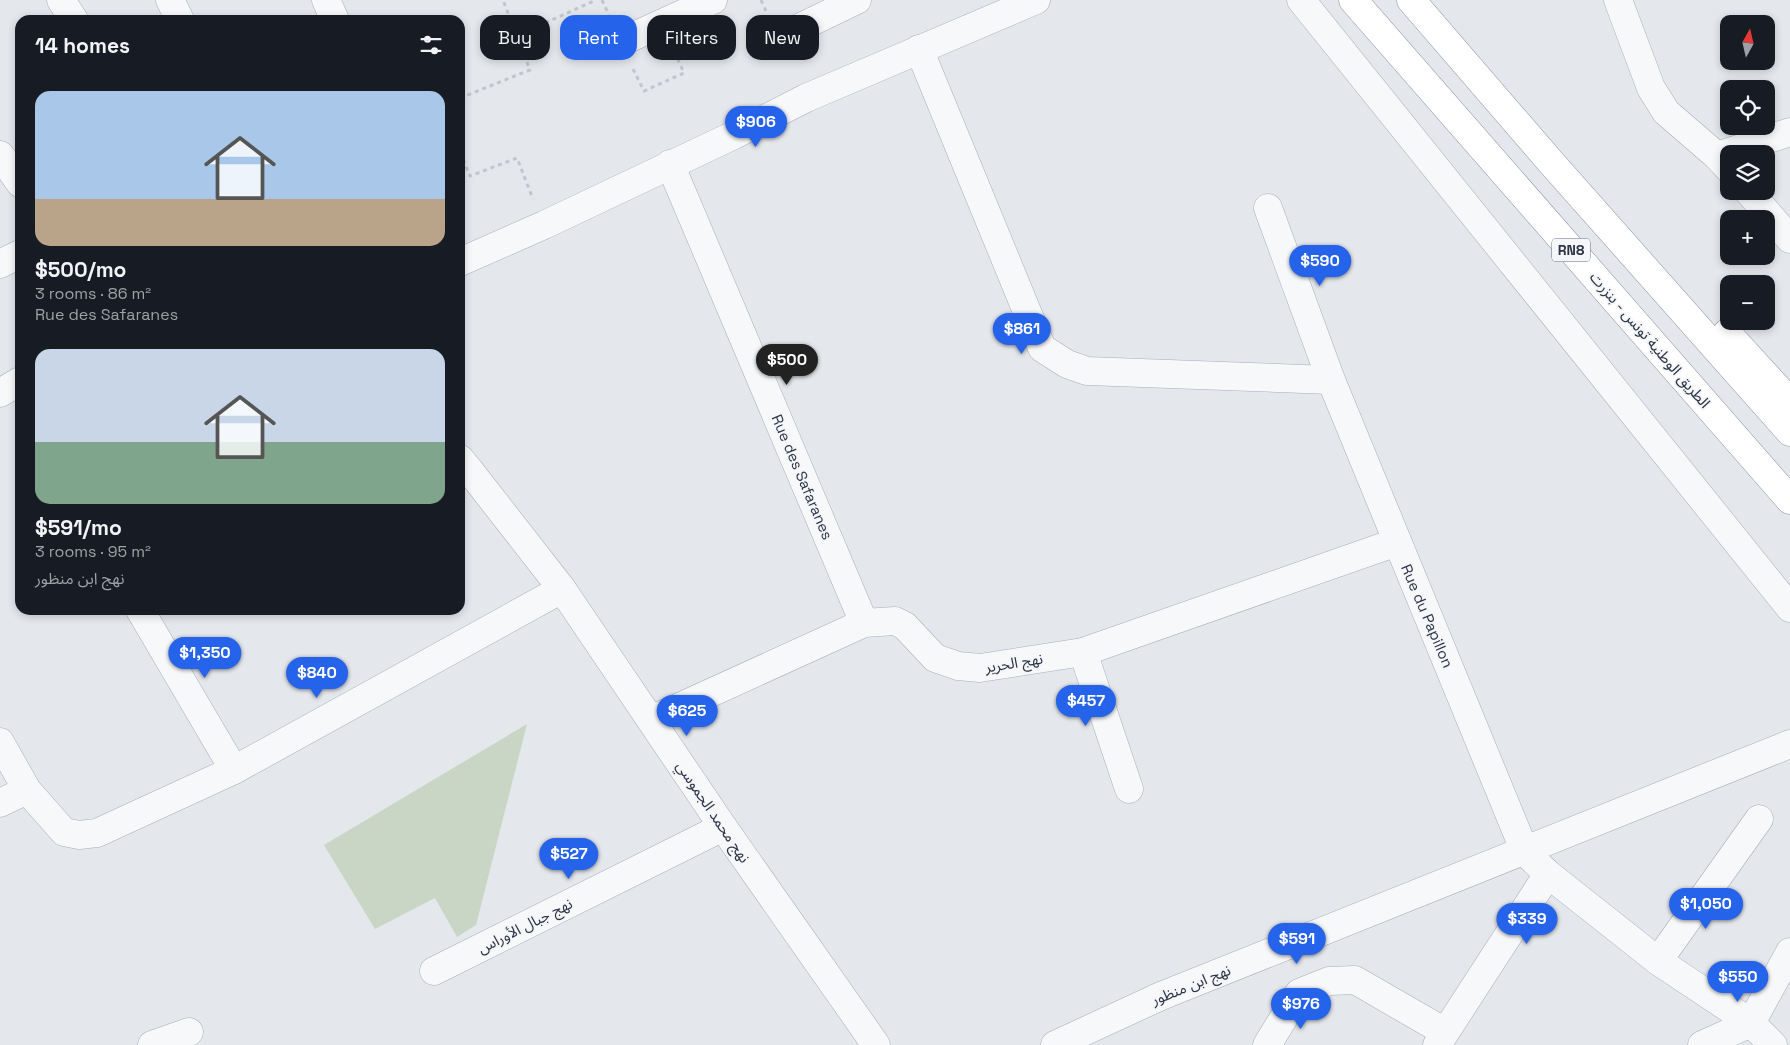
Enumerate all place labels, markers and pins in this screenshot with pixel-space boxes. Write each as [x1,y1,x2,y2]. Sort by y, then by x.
pin: $906 [726,106,786,148]
pin: $590 [1290,244,1350,287]
pin: $861 [992,312,1052,355]
pin: $500 [757,344,817,386]
pin: $1,350 [164,636,246,679]
pin: $840 [287,656,347,699]
pin: $457 [1056,684,1116,727]
pin: $625 [657,694,717,737]
pin: $527 [539,838,599,880]
pin: $1,050 [1665,888,1747,930]
pin: $339 [1497,902,1557,945]
pin: $591 [1267,922,1327,965]
pin: $550 [1708,960,1768,1003]
pin: $976 [1271,988,1331,1030]

